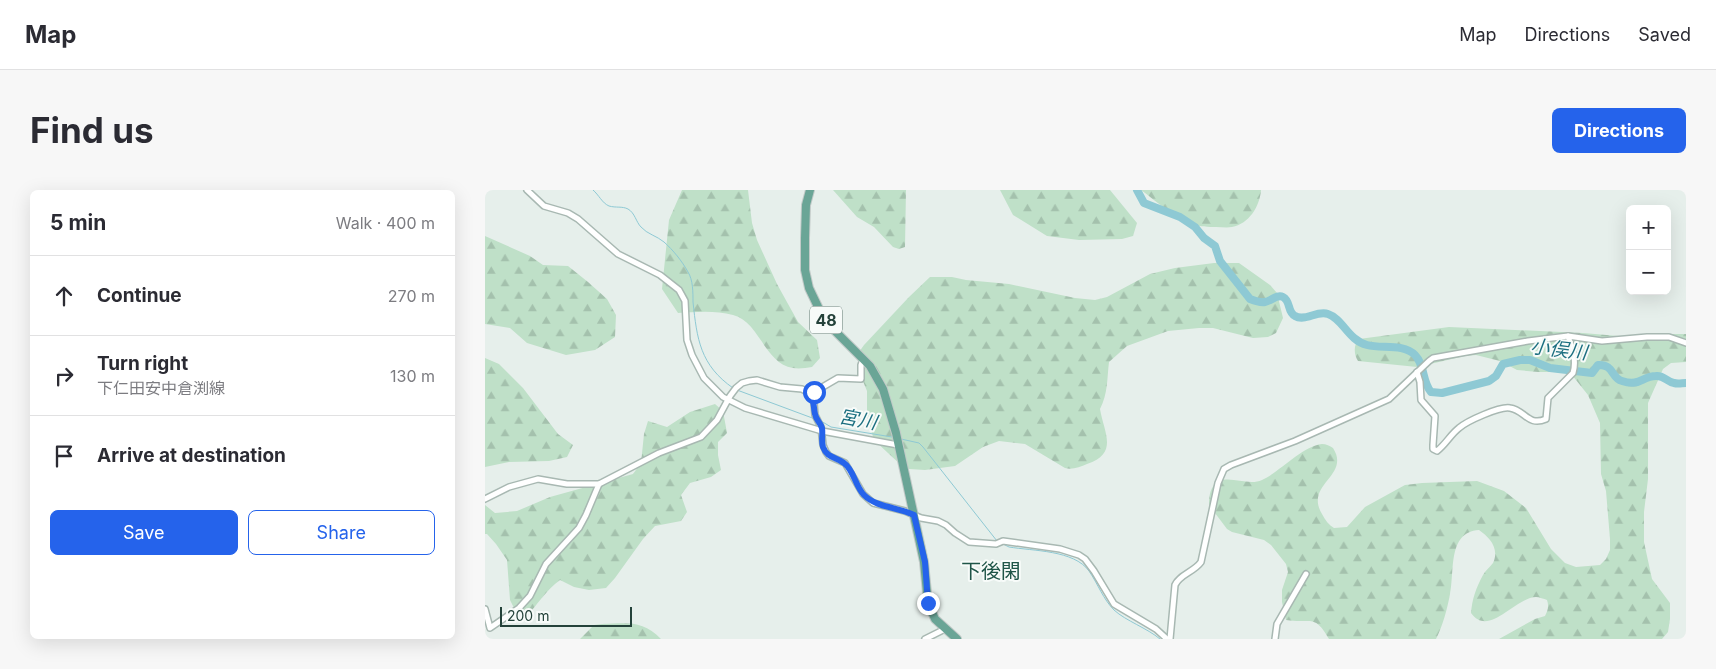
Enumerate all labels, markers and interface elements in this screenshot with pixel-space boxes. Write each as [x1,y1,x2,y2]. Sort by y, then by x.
text: Map [25,20,76,49]
text: Map [1459,24,1497,45]
text: Directions [1525,24,1610,45]
text: Saved [1638,24,1691,45]
button: Directions [1552,108,1686,153]
text: Find us [30,109,154,151]
map controls [1626,205,1671,295]
button: + [1626,205,1671,250]
text: 5 min [50,210,106,235]
text: Walk · 400 m [336,213,435,233]
button: − [1626,250,1671,295]
icon: ahead [50,282,78,310]
text: Continue [97,284,182,307]
text: 270 m [388,286,435,306]
road number: 48 [810,306,842,334]
water label: 小俣川 [1529,335,1591,365]
text: Turn right [97,352,188,375]
icon: right [50,362,78,390]
text: 130 m [390,366,435,386]
text: 下仁田安中倉渕線 [97,378,225,398]
route start [803,381,826,404]
water label: 宮川 [837,405,881,435]
icon: arrive [50,442,78,470]
text: Arrive at destination [97,444,286,467]
button: Save [50,510,238,555]
button: Share [248,510,435,555]
district label: 下後閑 [961,559,1021,583]
route end [917,592,940,615]
scale bar [500,604,633,627]
text: 200 m [507,607,549,624]

